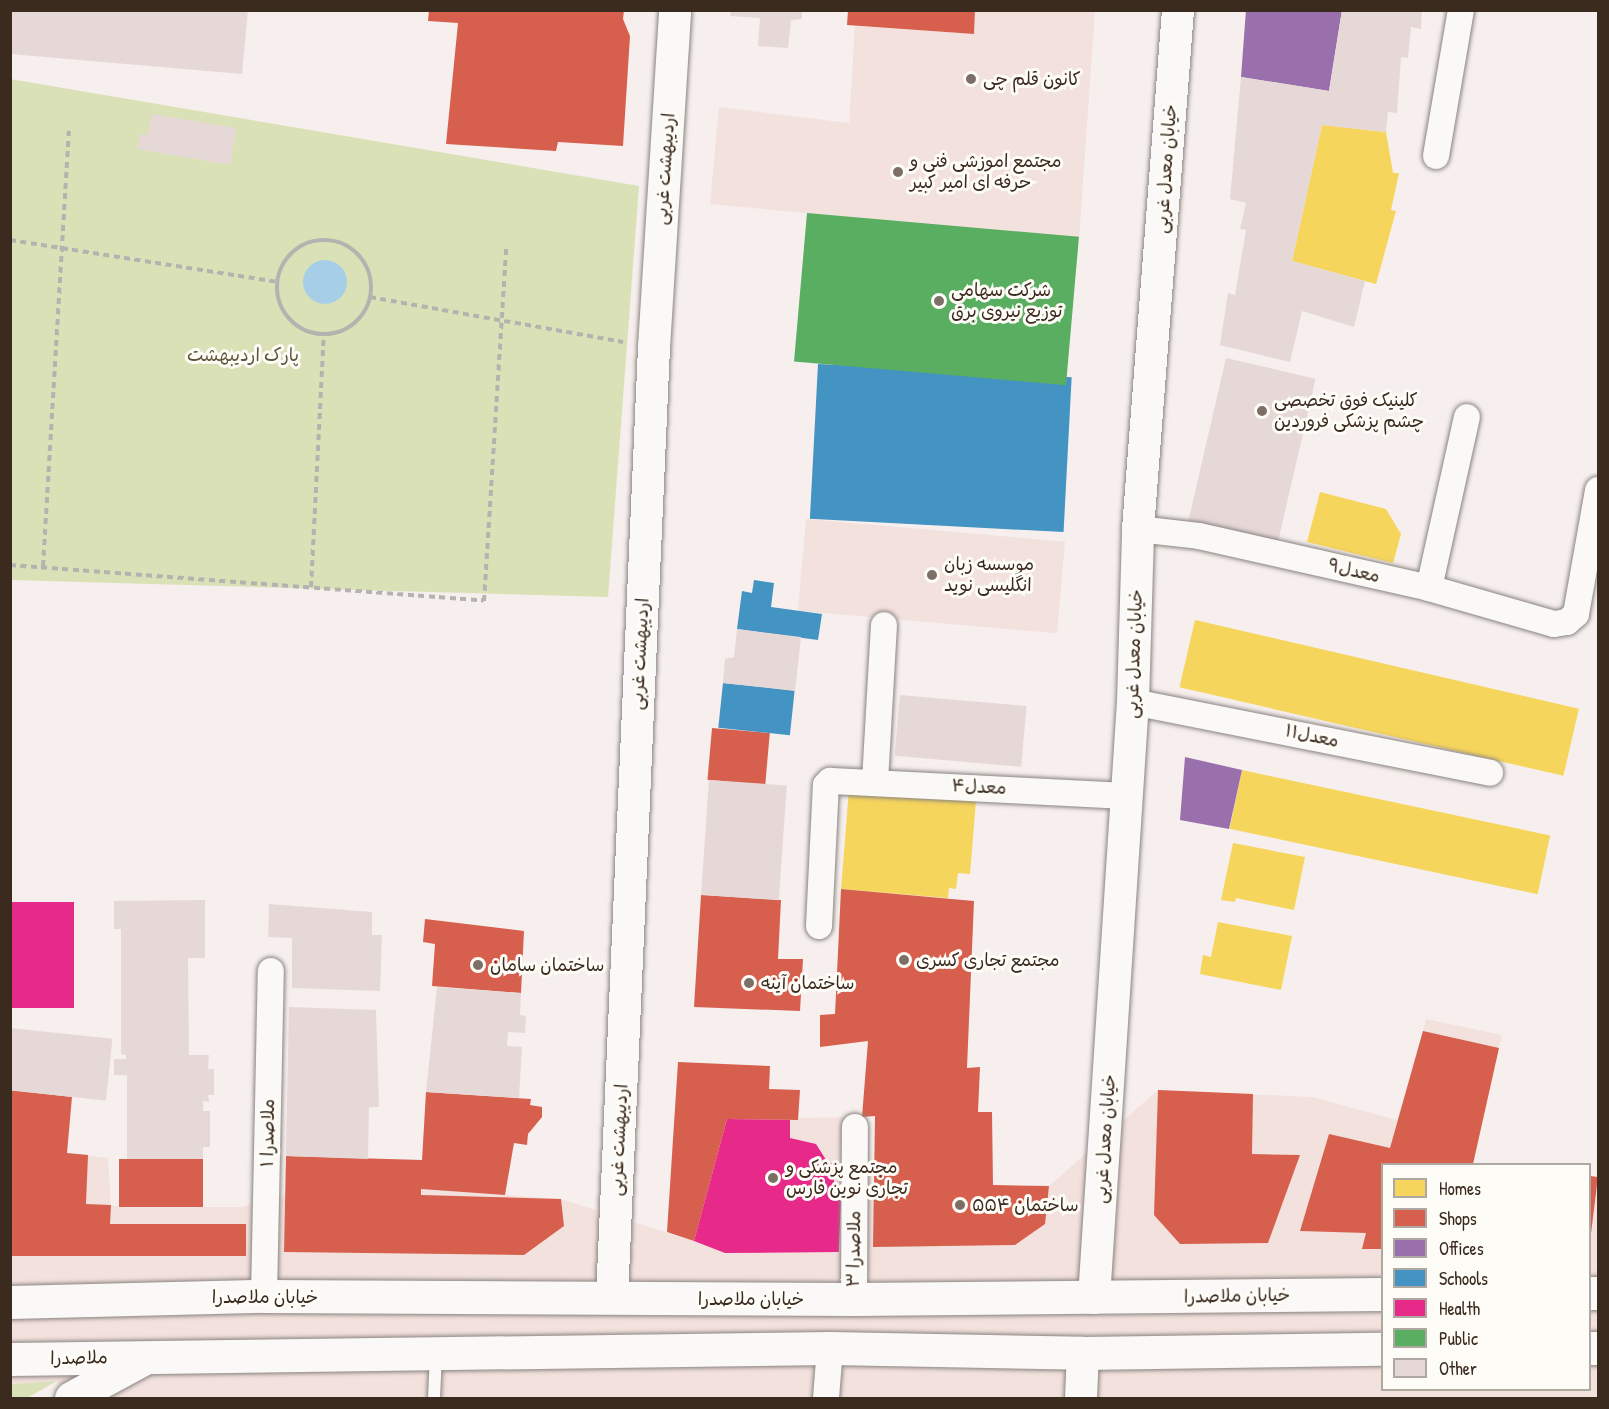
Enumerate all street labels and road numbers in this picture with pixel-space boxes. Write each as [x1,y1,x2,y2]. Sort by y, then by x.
street label: خیابان معدل غربی [1151,104,1181,234]
street label: اردیبهشت غربی [650,112,680,226]
street label: معدل۹ [1326,555,1382,587]
street label: خیابان معدل غربی [1121,589,1147,719]
street label: اردیبهشت غربی [626,597,654,711]
street label: معدل۱۱ [1283,720,1341,752]
street label: معدل۴ [951,775,1007,799]
street label: خیابان معدل غربی [1090,1074,1120,1204]
street label: اردیبهشت غربی [605,1083,633,1197]
street label: ۱ ملاصدرا [257,1099,279,1167]
street label: ۳ ملاصدرا [843,1211,865,1287]
street label: خیابان ملاصدرا [1184,1284,1290,1308]
street label: خیابان ملاصدرا [212,1286,318,1308]
street label: خیابان ملاصدرا [698,1288,804,1310]
street label: ملاصدرا [50,1347,108,1369]

